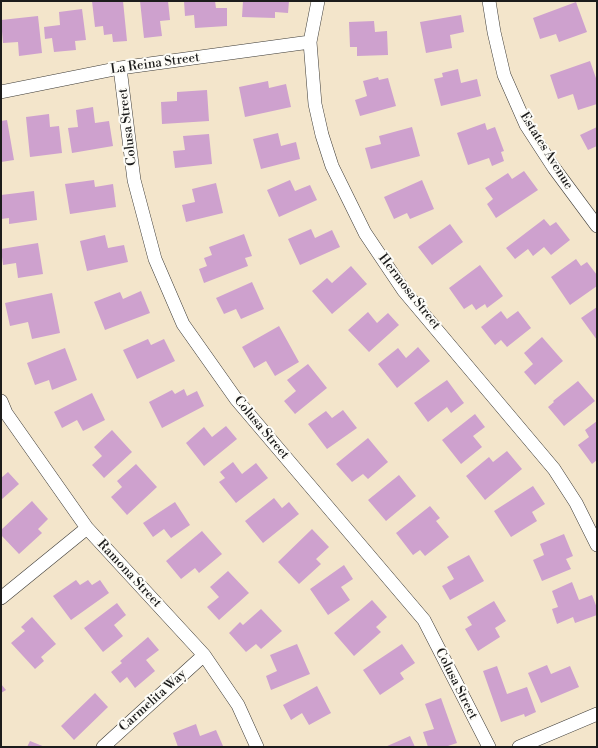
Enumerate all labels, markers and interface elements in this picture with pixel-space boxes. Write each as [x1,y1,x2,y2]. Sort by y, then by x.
street label: La Reina Street [109,50,201,78]
street label: Colusa Street [116,87,140,167]
street label: Estates Avenue [516,109,576,193]
street label: Hermosa Street [375,251,443,333]
street label: Colusa Street [230,393,292,463]
street label: Ramona Street [94,537,164,611]
street label: Colusa Street [431,646,481,722]
street label: Carmelita Way [116,667,190,735]

